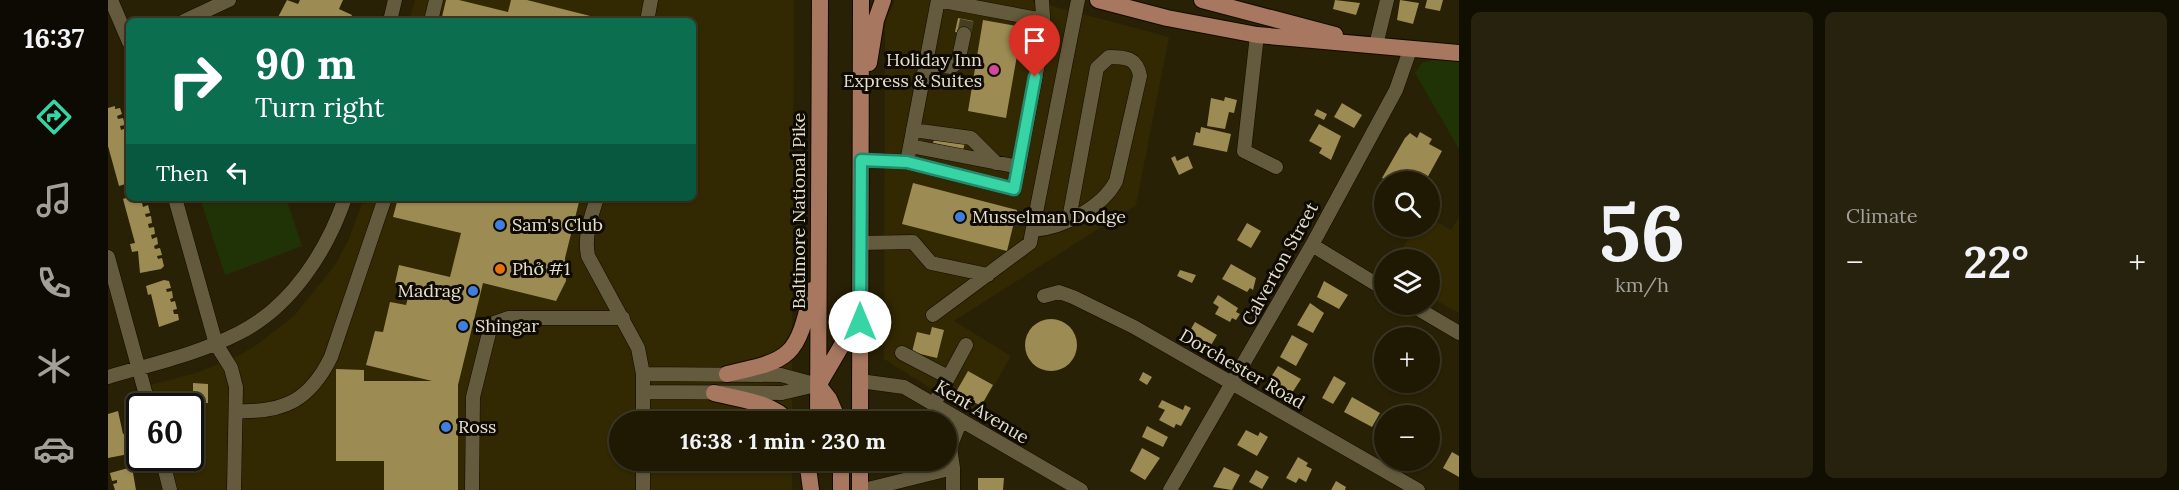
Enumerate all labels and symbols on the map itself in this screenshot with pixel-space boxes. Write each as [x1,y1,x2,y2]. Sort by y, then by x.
pin [1009,15,1060,77]
place label: Holiday Inn Express & Suites [843,48,982,92]
marker: Holiday Inn Express & Suites [987,63,1001,77]
street label: Baltimore National Pike [787,112,810,309]
street label: Calverton Street [1236,198,1323,329]
place label: Musselman Dodge [972,205,1126,228]
marker: Musselman Dodge [953,210,967,224]
place label: Sam's Club [512,213,603,236]
marker: Sam's Club [493,218,507,232]
place label: Phở #1 [512,257,570,280]
marker: Phở #1 [493,262,507,276]
place label: Madrag [398,279,462,302]
marker: Madrag [466,284,480,298]
position arrow [828,290,892,354]
place label: Shingar [475,314,539,337]
marker: Shingar [456,319,470,333]
street label: Dorchester Road [1175,323,1309,414]
street label: Kent Avenue [931,375,1034,449]
speed limit sign: 60 [126,393,204,471]
place label: Ross [458,415,496,438]
marker: Ross [439,420,453,434]

